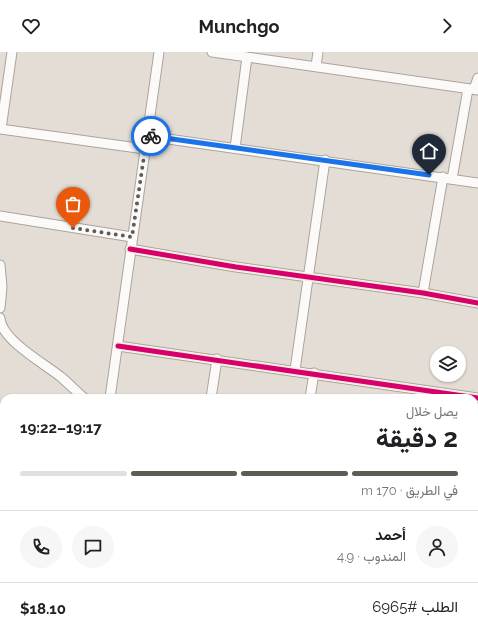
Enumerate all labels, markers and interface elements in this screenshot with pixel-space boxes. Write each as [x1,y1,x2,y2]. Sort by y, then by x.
icon: heart [20,15,42,37]
icon: forward [436,15,458,37]
text: Munchgo [199,16,279,37]
courier [131,116,171,156]
icon: bike [140,125,162,147]
pin [412,134,446,175]
icon: home [418,140,440,162]
pin [56,187,90,228]
icon: bag [62,193,84,215]
map controls [430,346,466,382]
button: layers [430,346,466,382]
text: يصل خلال [406,404,458,419]
text: 19:17–19:22 [20,419,102,437]
text: 2 دقيقة [376,423,458,453]
text: في الطريق · 170 m [361,483,458,498]
button: phone [20,526,62,568]
button: chat [72,526,114,568]
text: أحمد [375,526,406,544]
button: person [416,526,458,568]
text: المندوب · 4.9 [337,549,406,564]
text: الطلب #6965 [372,598,458,616]
text: $18.10 [20,600,66,618]

